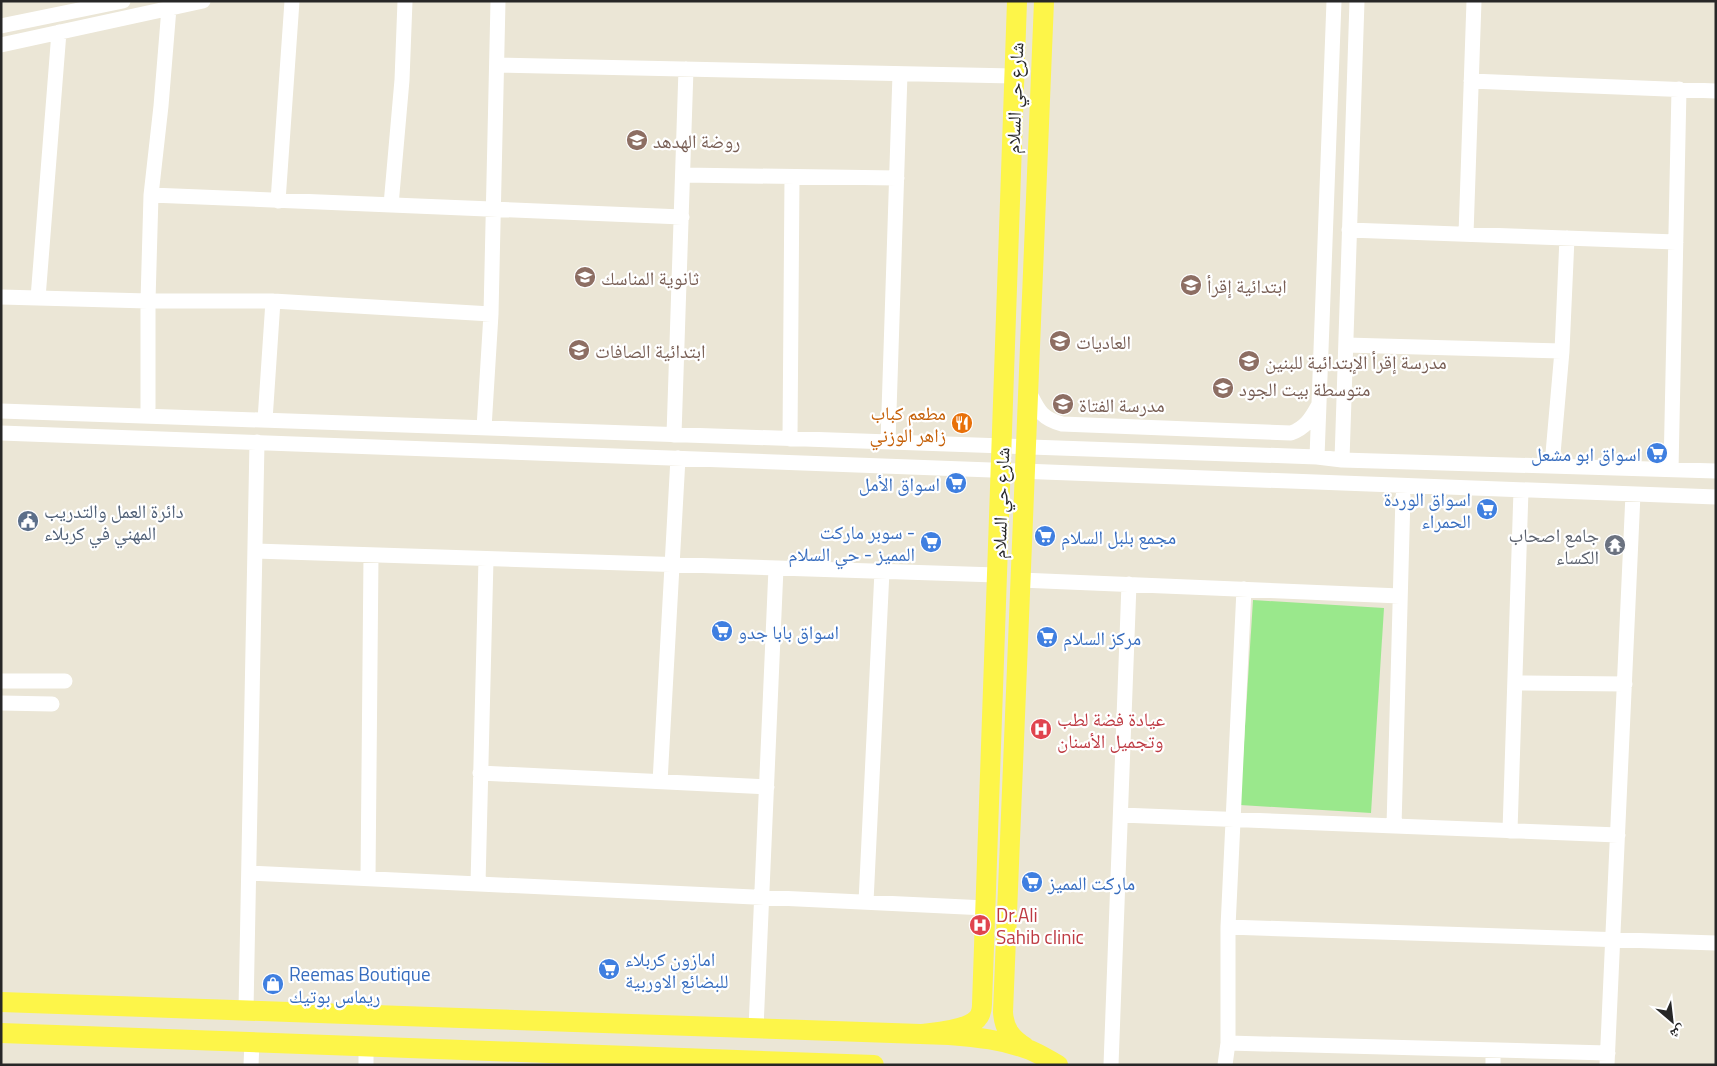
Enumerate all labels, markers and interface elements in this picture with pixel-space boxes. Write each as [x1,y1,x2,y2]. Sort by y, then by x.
street label: شارع حي السلام [998,42,1032,154]
place label: روضة الهدهد [653,126,740,155]
school or university icon: روضة الهدهد [625,128,649,152]
place label: ثانوية المناسك [601,263,699,292]
school or university icon: ثانوية المناسك [573,265,597,289]
place label: ابتدائية إقرأ [1207,271,1287,300]
school or university icon: ابتدائية إقرأ [1179,273,1203,297]
place label: العاديات [1076,327,1131,356]
school or university icon: العاديات [1048,329,1072,353]
place label: ابتدائية الصافات [595,336,706,365]
school or university icon: ابتدائية الصافات [567,338,591,362]
place label: مدرسة إقرأ الإبتدائية للبنين [1265,347,1447,376]
school or university icon: مدرسة إقرأ الإبتدائية للبنين [1237,349,1261,373]
place label: متوسطة بيت الجود [1239,374,1370,403]
school or university icon: متوسطة بيت الجود [1211,376,1235,400]
place label: مدرسة الفتاة [1079,390,1165,419]
school or university icon: مدرسة الفتاة [1051,392,1075,416]
place label: مطعم كباب زاهر الوزني [870,398,946,450]
restaurant icon: مطعم كباب زاهر الوزني [950,411,974,435]
place label: اسواق ابو مشعل [1531,439,1641,468]
supermarket icon: اسواق ابو مشعل [1645,441,1669,465]
street label: شارع حي السلام [984,447,1018,559]
place label: اسواق الأمل [859,469,940,498]
supermarket icon: اسواق الأمل [944,471,968,495]
place label: اسواق الوردة الحمراء [1384,484,1471,535]
place label: دائرة العمل والتدريب المهني في كربلاء [44,496,184,548]
supermarket icon: اسواق الوردة الحمراء [1475,497,1499,521]
public building icon: دائرة العمل والتدريب المهني في كربلاء [16,509,40,533]
place label: سوبر ماركت - المميز - حي السلام [788,517,915,569]
place label: جامع اصحاب الكساء [1509,520,1599,571]
place label: مجمع بلبل السلام [1061,522,1176,551]
supermarket icon: مجمع بلبل السلام [1033,524,1057,548]
supermarket icon: سوبر ماركت - المميز - حي السلام [919,530,943,554]
temple icon: جامع اصحاب الكساء [1603,533,1627,557]
place label: اسواق بابا جدو [738,617,839,646]
supermarket icon: اسواق بابا جدو [710,619,734,643]
place label: مركز السلام [1063,623,1141,652]
supermarket icon: مركز السلام [1035,625,1059,649]
place label: عيادة فضة لطب وتجميل الأسنان [1057,704,1165,755]
hospital icon: عيادة فضة لطب وتجميل الأسنان [1029,717,1053,741]
place label: ماركت المميز [1047,868,1135,897]
supermarket icon: ماركت المميز [1020,870,1044,894]
place label: Dr.Ali Sahib clinic [996,900,1084,951]
hospital icon: Dr.Ali Sahib clinic [968,913,992,937]
place label: امازون كربلاء للبضائع الاوربية [625,944,729,995]
supermarket icon: امازون كربلاء للبضائع الاوربية [597,957,621,981]
place label: Reemas Boutique ريماس بوتيك [289,959,430,1010]
shop icon: Reemas Boutique ريماس بوتيك [261,972,285,996]
north arrow [1647,996,1697,1046]
text: ش [1667,1020,1690,1046]

